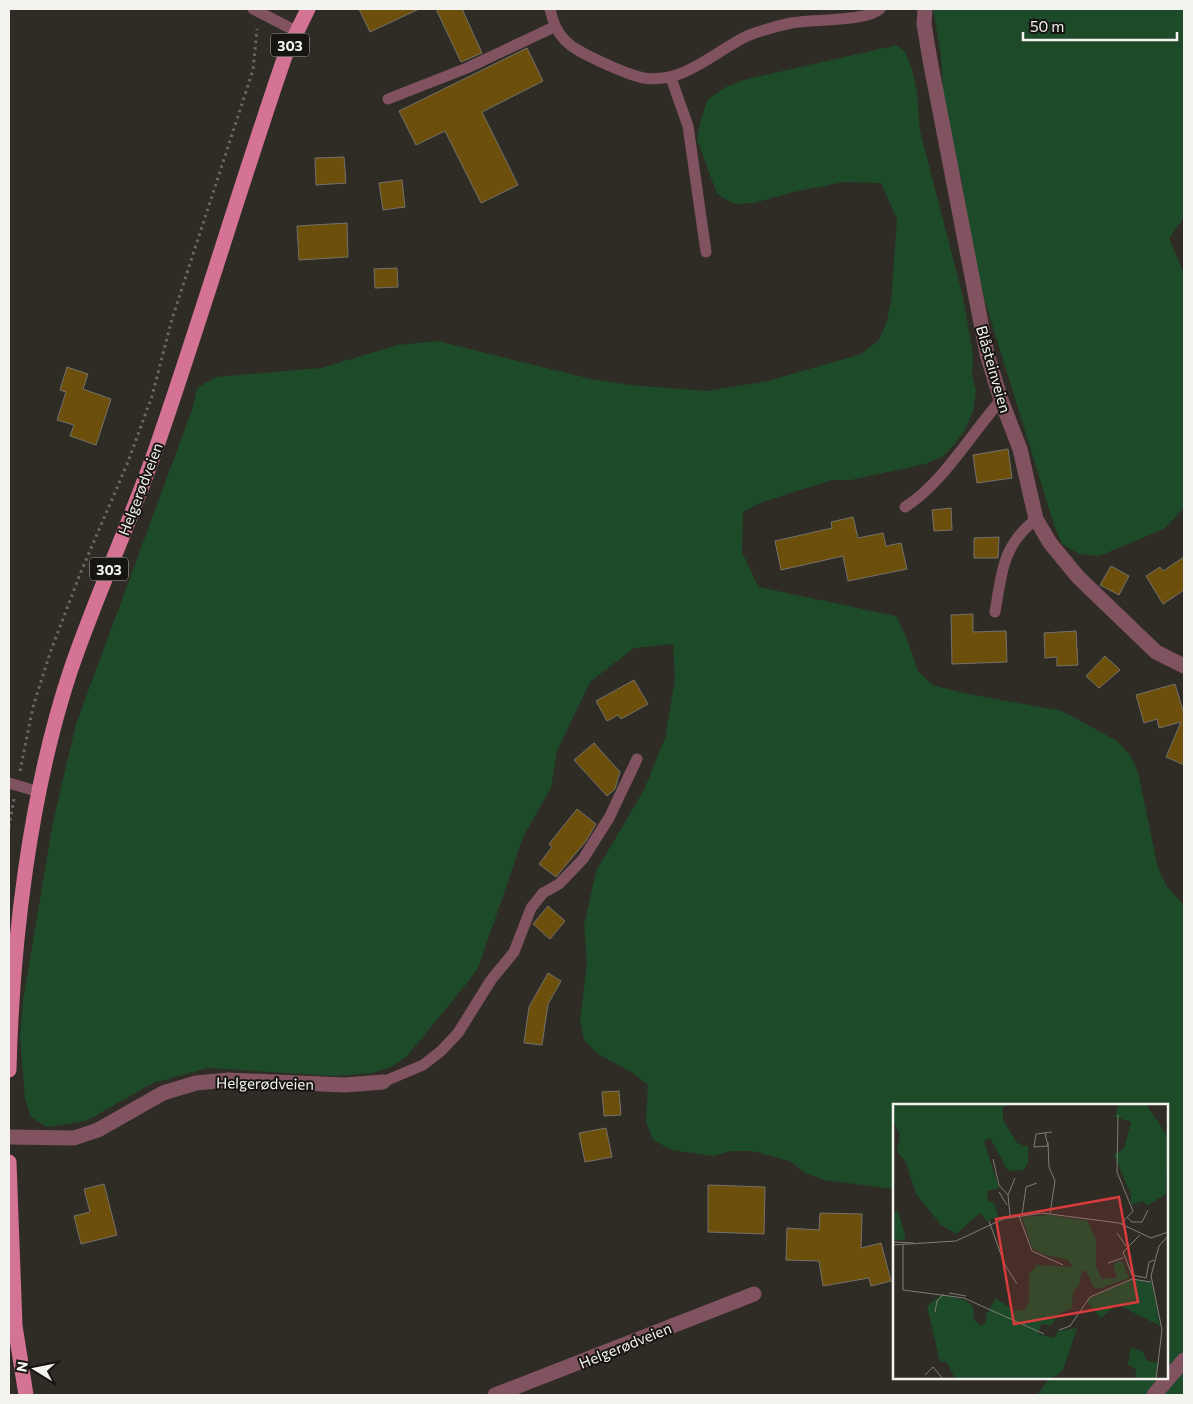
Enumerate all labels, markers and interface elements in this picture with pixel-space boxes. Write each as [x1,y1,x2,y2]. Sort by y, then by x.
scale bar [1023,10,1177,42]
text: 50 m [1030,17,1064,35]
road number: 303 [271,34,309,56]
street label: Blåsteinveien [973,323,1015,415]
street label: Helgerødveien [114,440,166,538]
road number: 303 [90,558,128,580]
street label: Helgerødveien [216,1073,314,1093]
inset map [893,1104,1168,1379]
street label: Helgerødveien [576,1318,674,1372]
north arrow [10,1344,60,1394]
text: N [12,1360,31,1373]

